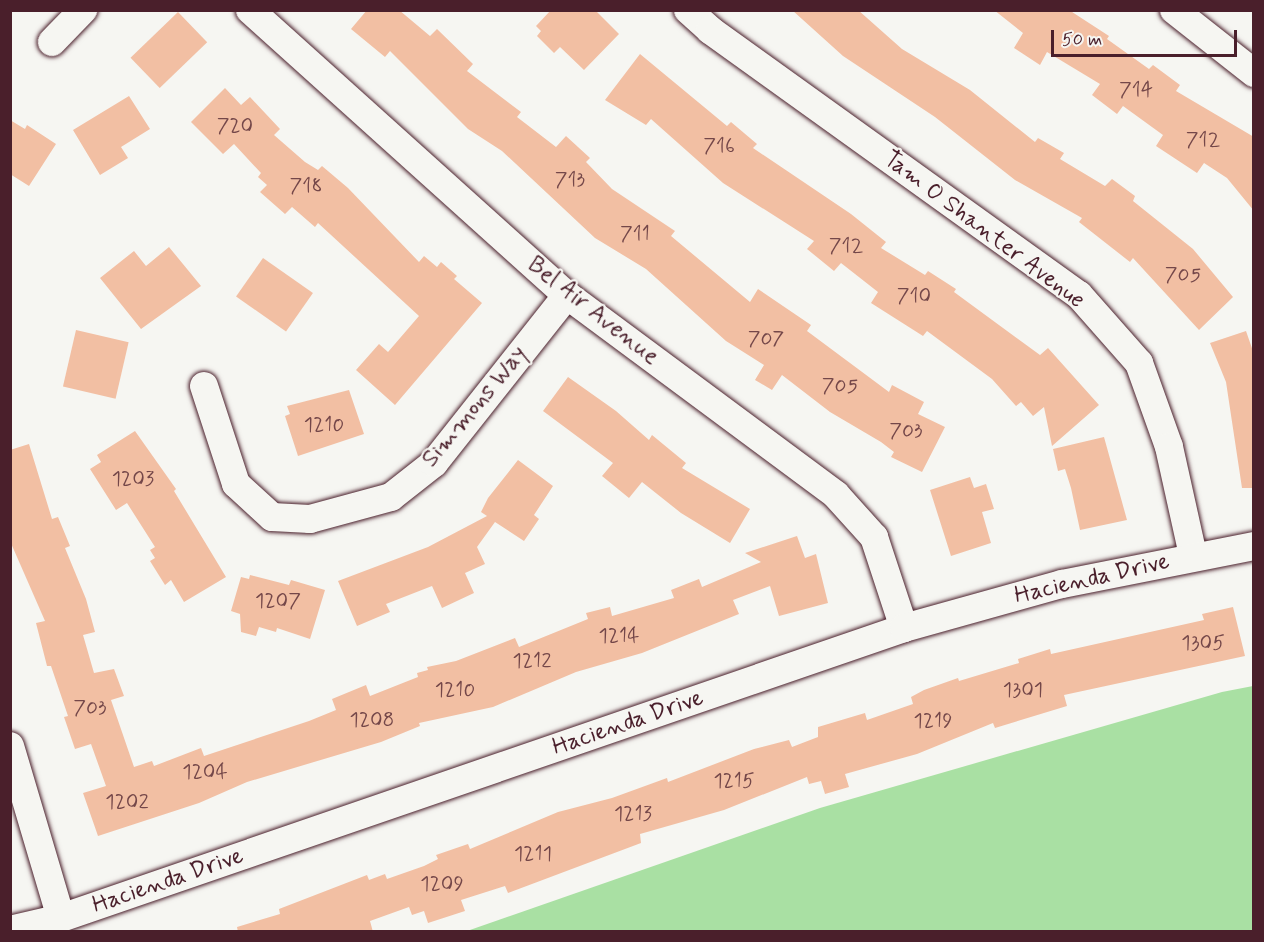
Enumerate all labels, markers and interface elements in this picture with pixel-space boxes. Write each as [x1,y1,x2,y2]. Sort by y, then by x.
scale bar [1054,18,1240,56]
text: 50 m [1062,28,1102,52]
house number: 714 [1119,77,1153,103]
house number: 720 [217,113,253,139]
house number: 712 [1186,127,1220,153]
house number: 716 [703,133,735,159]
street label: Tam O Shanter Avenue [876,144,1092,316]
house number: 713 [555,167,585,193]
house number: 718 [289,173,323,199]
house number: 711 [620,221,650,247]
house number: 712 [829,233,863,259]
street label: Bel Air Avenue [524,253,662,369]
house number: 705 [1165,262,1201,288]
house number: 710 [897,283,931,309]
house number: 707 [748,326,784,352]
street label: Simmons Way [415,339,535,475]
house number: 705 [822,373,858,399]
house number: 1210 [304,412,344,438]
house number: 703 [889,418,923,444]
house number: 1203 [112,466,154,492]
street label: Hacienda Drive [1012,547,1172,611]
house number: 1207 [255,588,301,614]
house number: 1214 [599,623,639,649]
house number: 1305 [1181,630,1225,656]
house number: 1212 [513,648,551,674]
house number: 1210 [435,677,475,703]
house number: 1301 [1003,677,1043,703]
street label: Hacienda Drive [549,684,707,762]
house number: 703 [73,695,107,721]
house number: 1208 [350,707,394,733]
house number: 1219 [914,708,952,734]
house number: 1204 [182,759,228,785]
house number: 1215 [713,768,755,794]
house number: 1202 [105,789,149,815]
house number: 1213 [614,801,652,827]
house number: 1211 [514,841,552,867]
street label: Hacienda Drive [89,842,247,920]
house number: 1209 [420,871,464,897]

